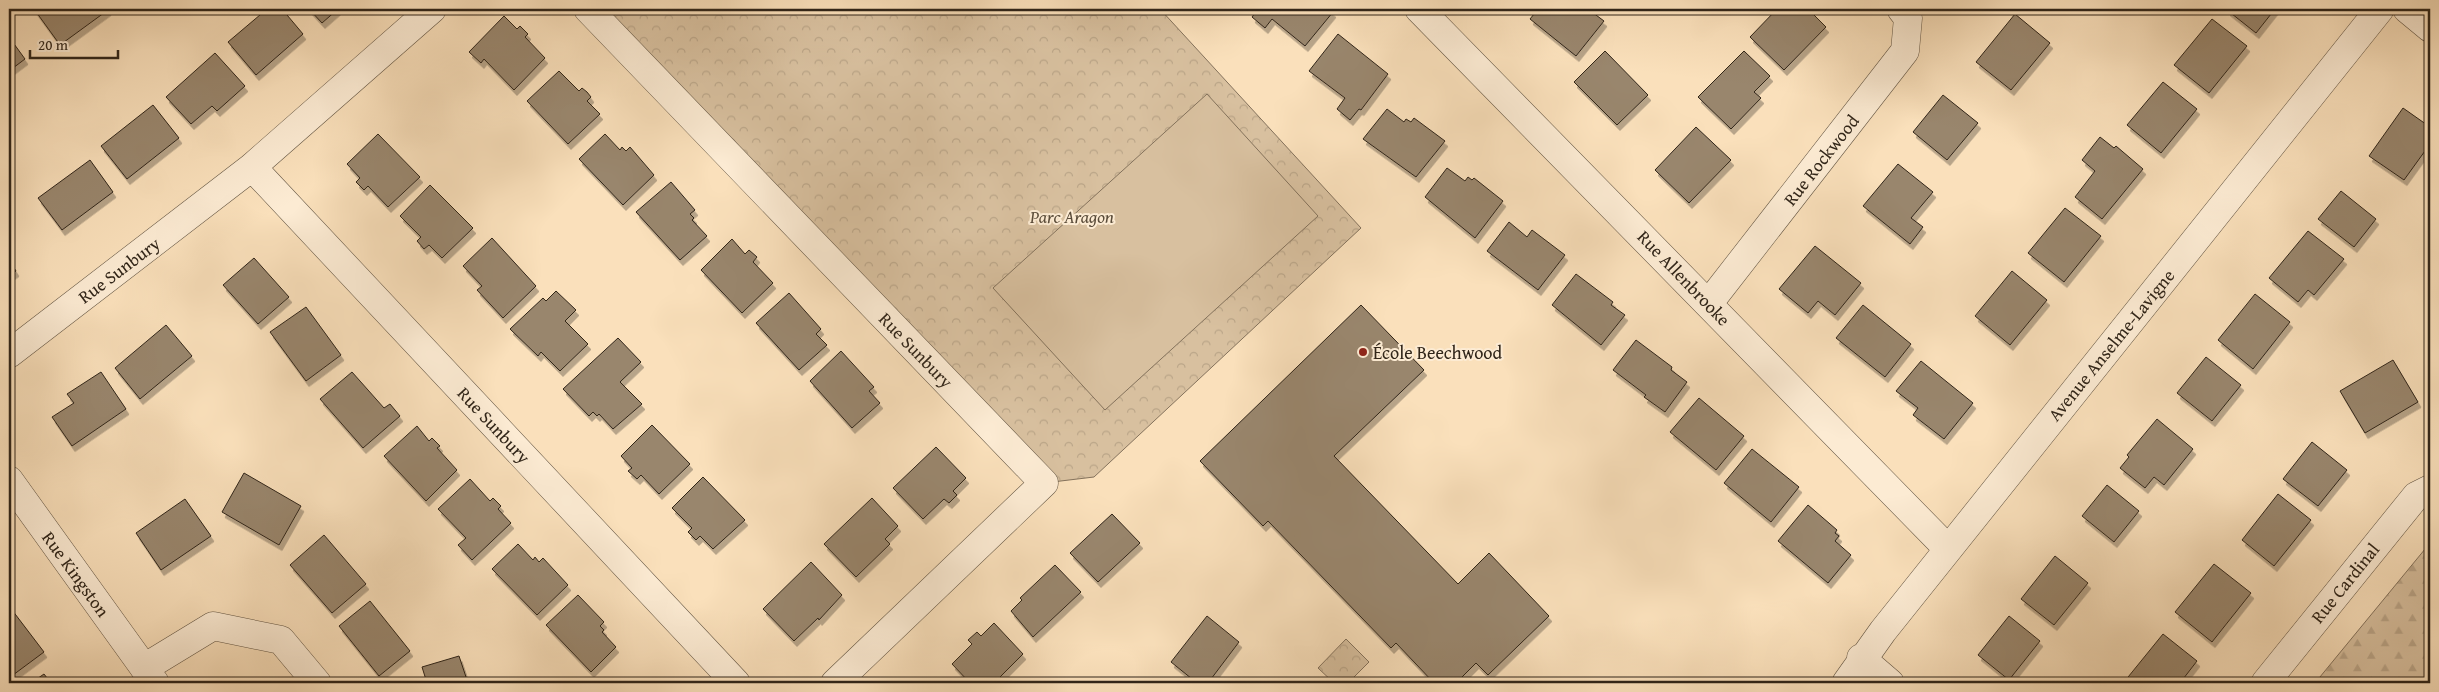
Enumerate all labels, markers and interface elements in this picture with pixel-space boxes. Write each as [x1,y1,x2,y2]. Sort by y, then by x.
scale bar [30,28,118,60]
text: 20 m [38,34,69,55]
street label: Rue Rockwood [1777,108,1866,211]
park label: Parc Aragon [1029,203,1114,230]
street label: Rue Allenbrooke [1631,224,1737,332]
street label: Rue Sunbury [72,230,166,310]
street label: Avenue Anselme-Lavigne [2041,263,2181,427]
street label: Rue Sunbury [873,306,959,394]
place label: École Beechwood [1373,339,1503,366]
marker: École Beechwood [1357,346,1369,358]
street label: Rue Sunbury [451,380,537,470]
street label: Rue Kingston [36,526,116,622]
street label: Rue Cardinal [2304,537,2386,629]

